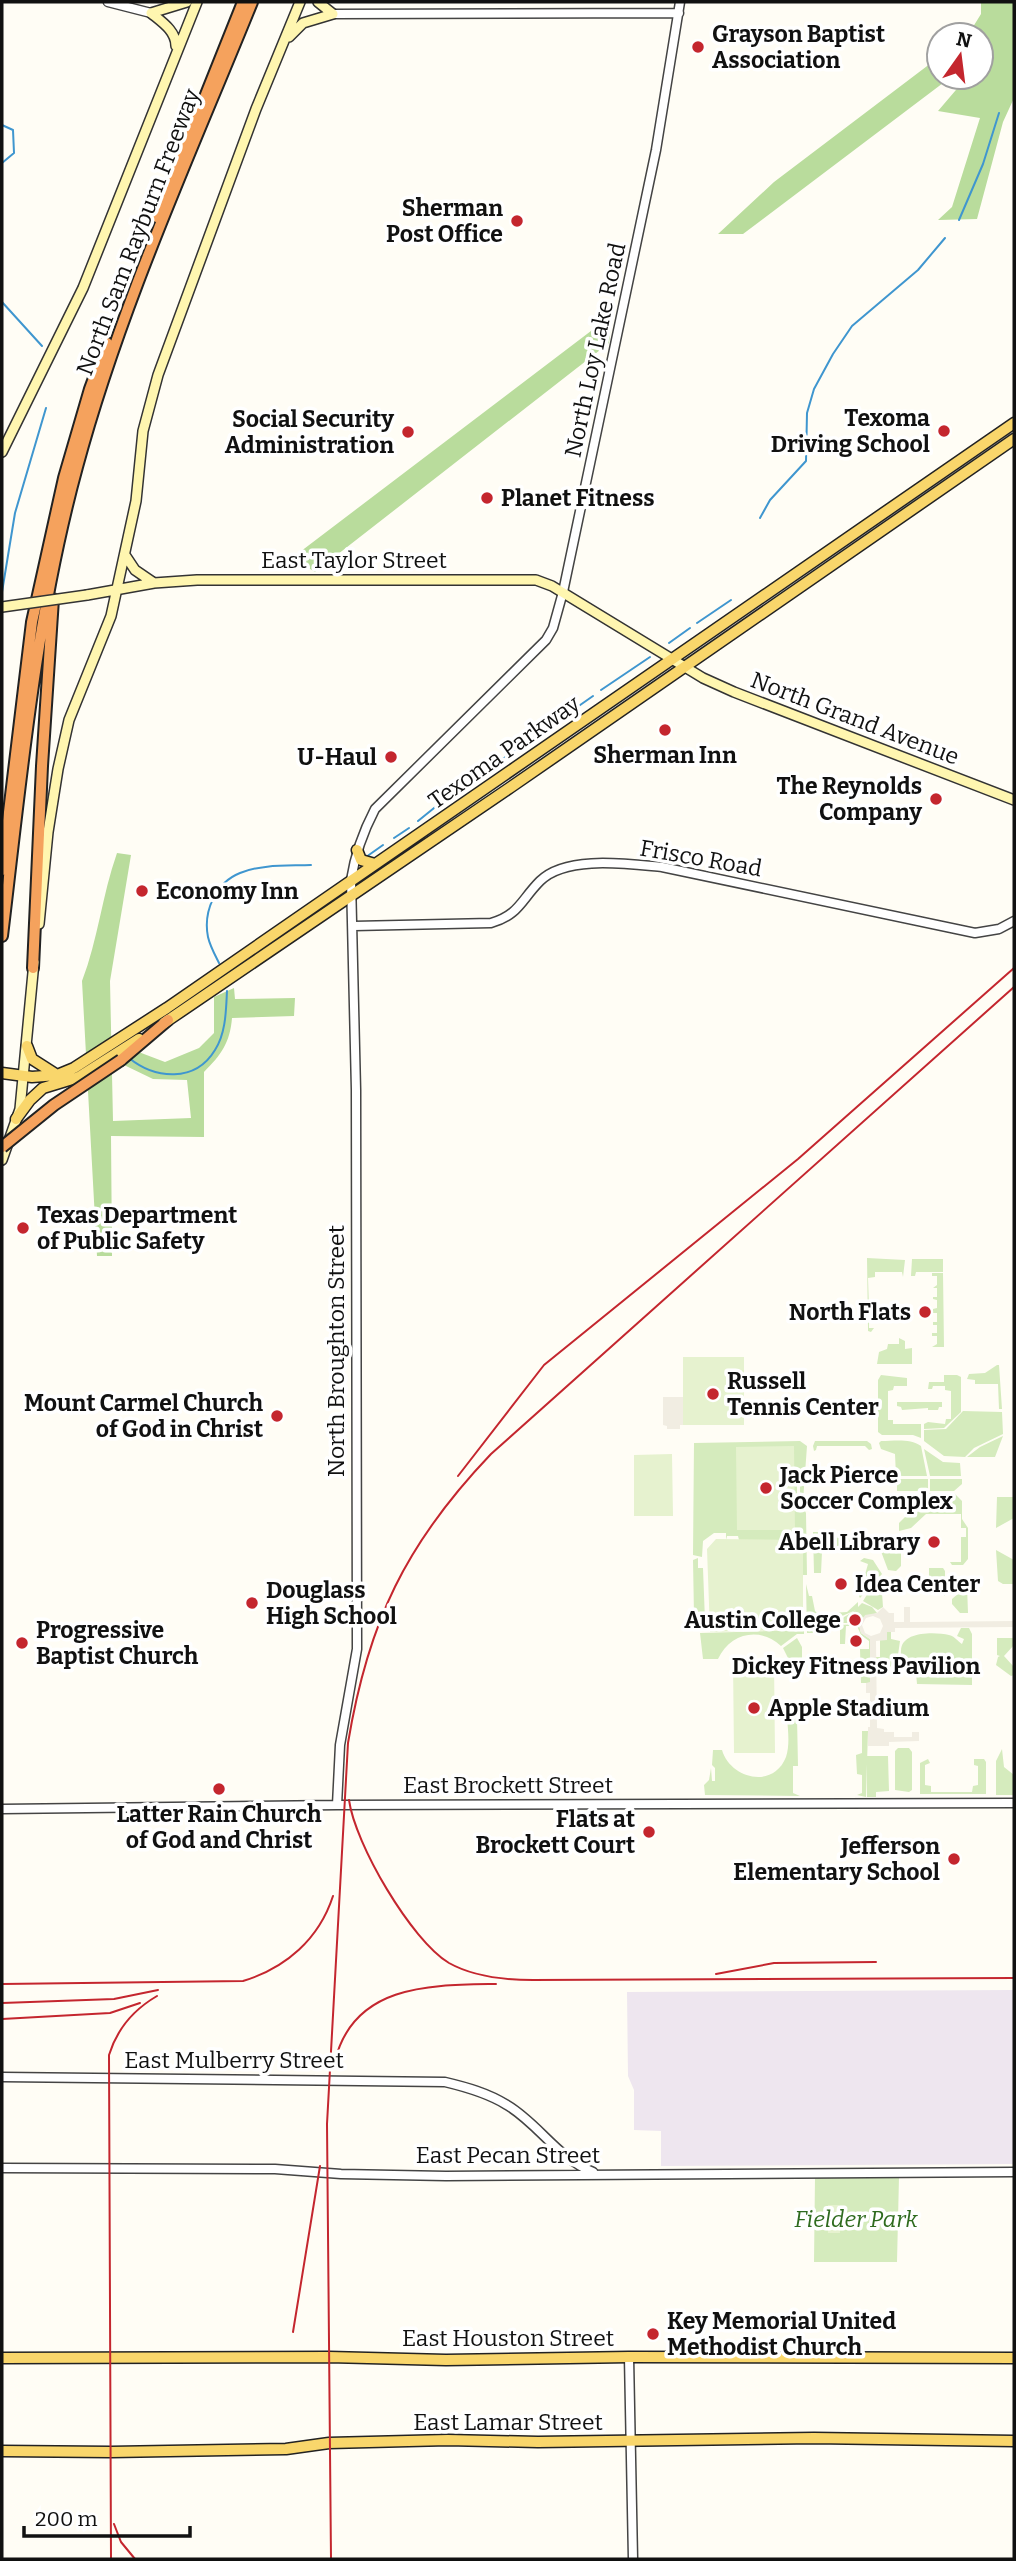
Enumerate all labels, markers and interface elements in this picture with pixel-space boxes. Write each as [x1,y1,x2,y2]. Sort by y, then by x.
place label: Grayson Baptist Association [712,20,885,74]
north arrow [925,21,995,91]
text: N [954,27,974,53]
marker: Grayson Baptist Association [690,39,706,55]
street label: North Sam Rayburn Freeway [70,84,206,379]
place label: Sherman Post Office [386,194,503,248]
marker: Sherman Post Office [509,213,525,229]
street label: North Loy Lake Road [559,240,631,460]
place label: Texoma Driving School [771,404,930,458]
place label: Social Security Administration [225,405,394,459]
marker: Texoma Driving School [936,423,952,439]
marker: Social Security Administration [400,424,416,440]
place label: Planet Fitness [501,484,655,512]
marker: Planet Fitness [479,490,495,506]
street label: East Taylor Street [261,546,447,574]
street label: North Grand Avenue [747,665,963,771]
street label: Texoma Parkway [423,689,586,815]
marker: Sherman Inn [657,722,673,738]
place label: Sherman Inn [593,741,737,769]
place label: U-Haul [297,743,377,771]
marker: U-Haul [383,749,399,765]
place label: The Reynolds Company [777,772,922,826]
marker: The Reynolds Company [928,791,944,807]
street label: Frisco Road [638,833,765,883]
place label: Economy Inn [156,877,299,905]
marker: Economy Inn [134,883,150,899]
place label: Texas Department of Public Safety [37,1201,237,1255]
marker: Texas Department of Public Safety [15,1220,31,1236]
street label: North Broughton Street [322,1225,350,1477]
place label: North Flats [789,1298,911,1326]
marker: North Flats [917,1304,933,1320]
place label: Russell Tennis Center [727,1367,879,1421]
marker: Russell Tennis Center [705,1386,721,1402]
place label: Mount Carmel Church of God in Christ [24,1389,263,1443]
marker: Mount Carmel Church of God in Christ [269,1408,285,1424]
place label: Jack Pierce Soccer Complex [778,1461,953,1515]
marker: Jack Pierce Soccer Complex [758,1480,774,1496]
place label: Abell Library [779,1528,920,1556]
marker: Abell Library [926,1534,942,1550]
place label: Idea Center [855,1570,981,1598]
place label: Douglass High School [266,1576,397,1630]
marker: Idea Center [833,1576,849,1592]
marker: Douglass High School [244,1595,260,1611]
place label: Austin College [684,1606,841,1634]
marker: Austin College [847,1612,863,1628]
place label: Progressive Baptist Church [36,1616,199,1670]
marker: Dickey Fitness Pavilion [848,1633,864,1649]
marker: Progressive Baptist Church [14,1635,30,1651]
place label: Dickey Fitness Pavilion [732,1652,981,1680]
place label: Apple Stadium [768,1694,929,1722]
marker: Apple Stadium [746,1700,762,1716]
street label: East Brockett Street [403,1771,613,1799]
marker: Latter Rain Church of God and Christ [211,1781,227,1797]
place label: Latter Rain Church of God and Christ [116,1800,322,1854]
place label: Flats at Brockett Court [475,1805,635,1859]
marker: Flats at Brockett Court [641,1824,657,1840]
place label: Jefferson Elementary School [733,1832,940,1886]
marker: Jefferson Elementary School [946,1851,962,1867]
street label: East Mulberry Street [124,2046,344,2074]
street label: East Pecan Street [416,2141,600,2169]
park label: Fielder Park [794,2205,918,2233]
place label: Key Memorial United Methodist Church [667,2307,896,2361]
street label: East Houston Street [402,2324,614,2352]
marker: Key Memorial United Methodist Church [645,2326,661,2342]
street label: East Lamar Street [413,2408,603,2436]
scale bar [24,2494,191,2538]
text: 200 m [35,2506,98,2532]

